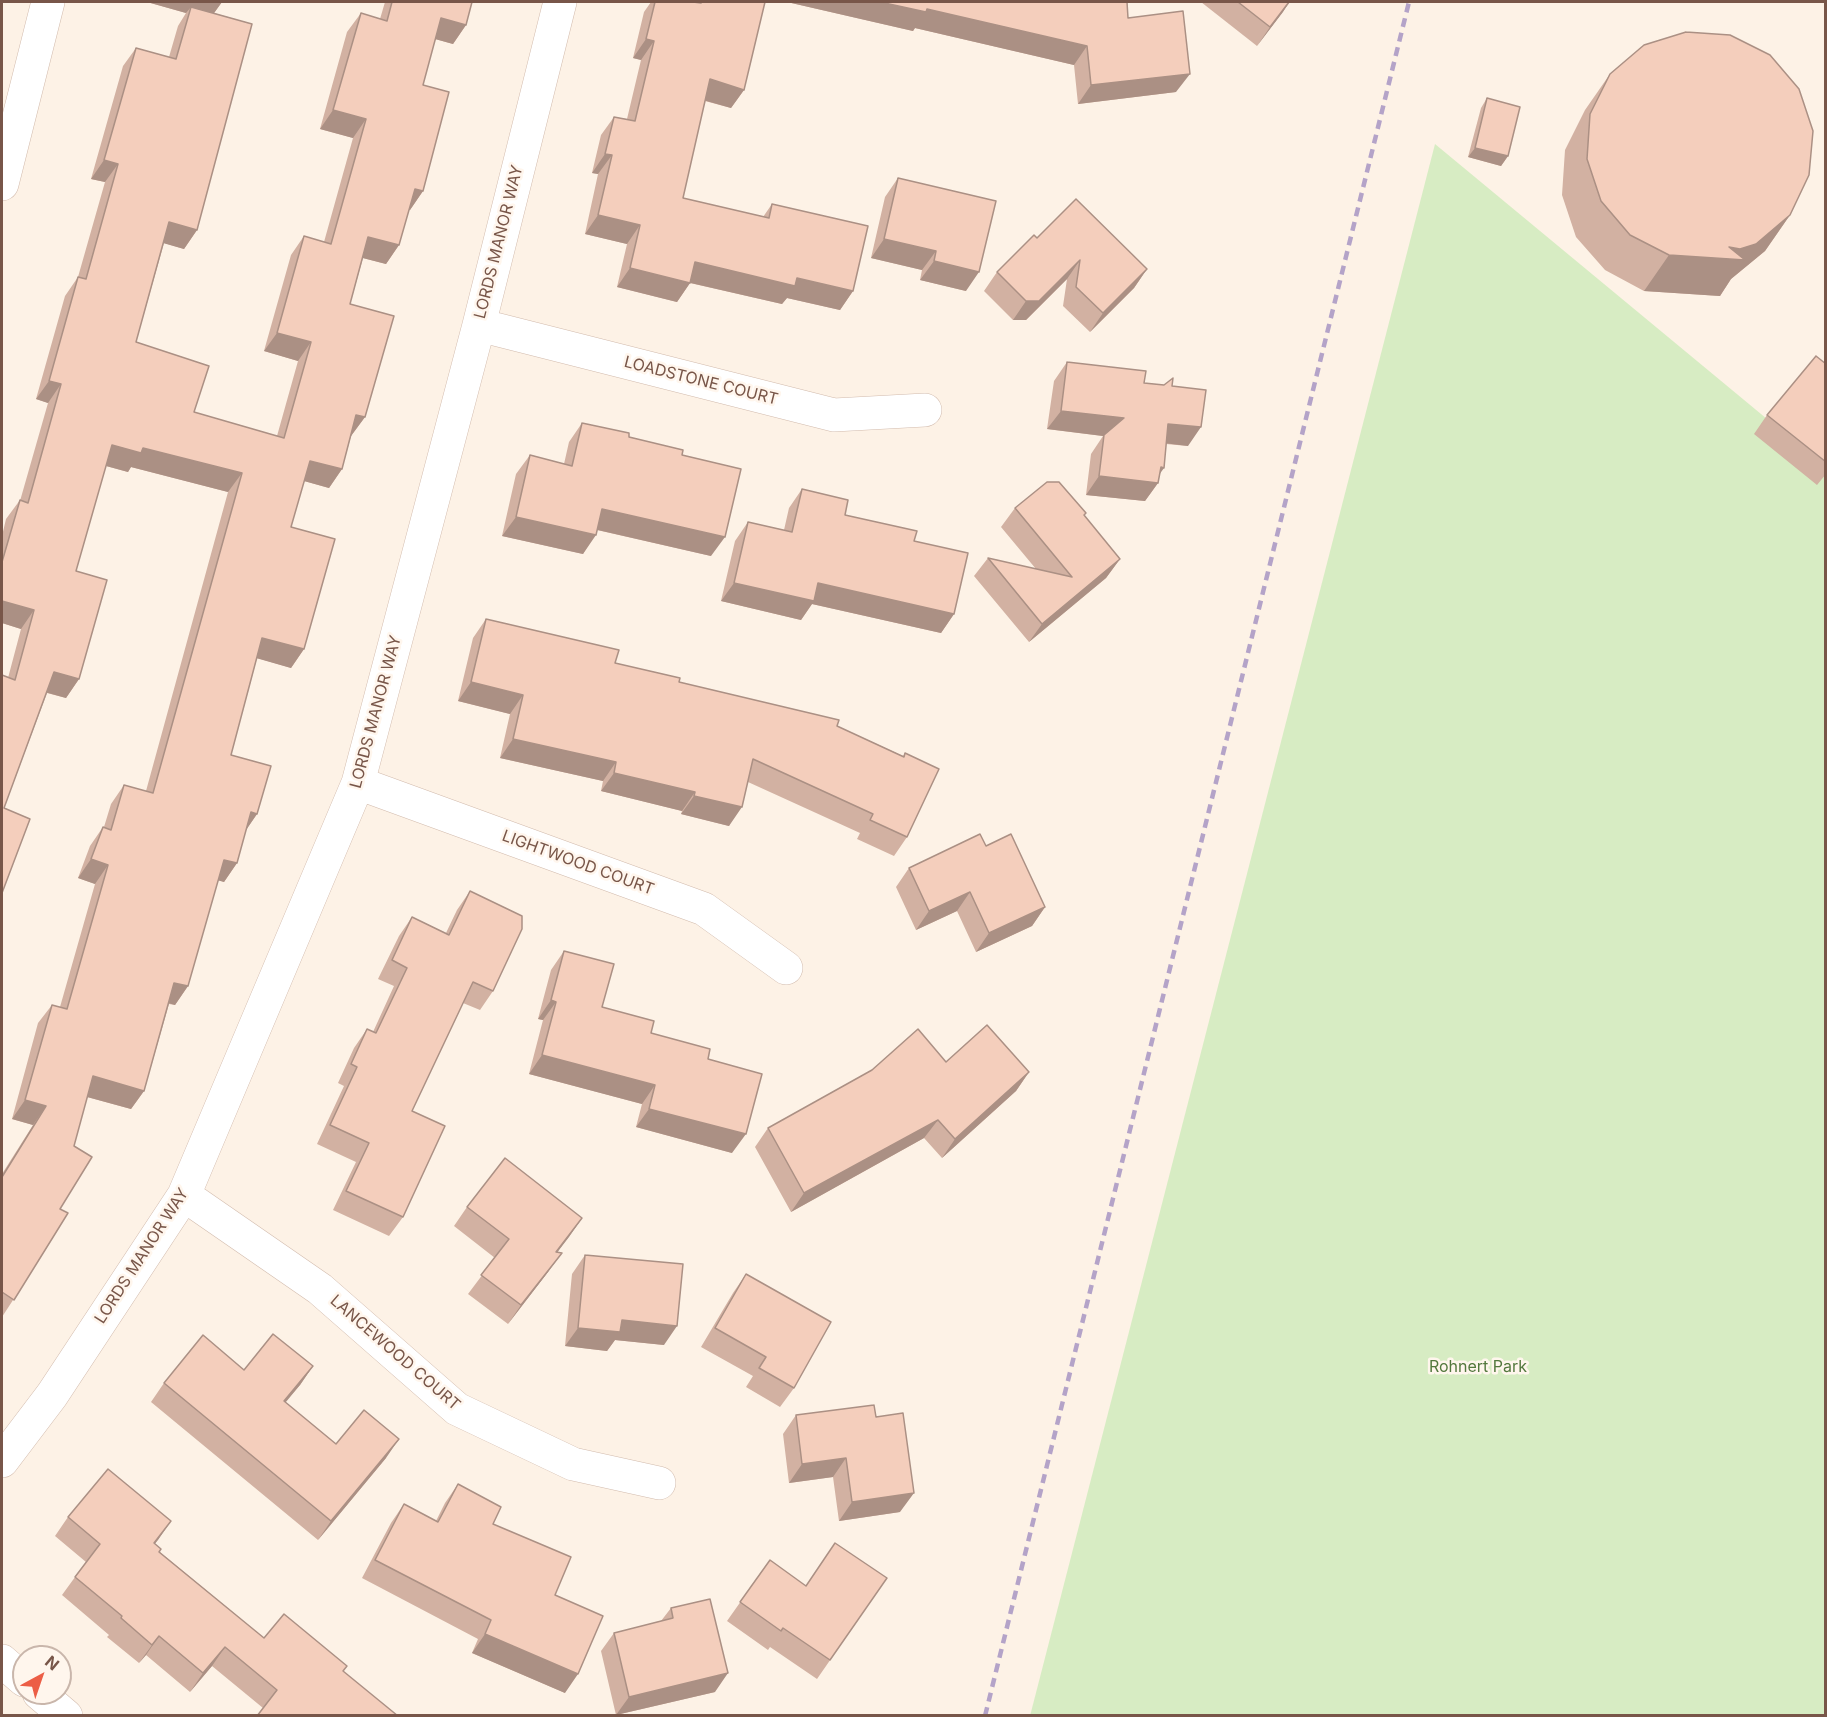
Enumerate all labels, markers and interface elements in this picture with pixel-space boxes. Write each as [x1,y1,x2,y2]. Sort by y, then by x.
street label: LORDS MANOR WAY [471,163,527,321]
street label: LOADSTONE COURT [622,353,780,409]
street label: LORDS MANOR WAY [346,633,406,791]
street label: LIGHTWOOD COURT [499,827,657,899]
street label: LORDS MANOR WAY [91,1185,193,1327]
street label: LANCEWOOD COURT [326,1291,464,1415]
park label: Rohnert Park [1429,1357,1527,1377]
north arrow [12,1645,72,1705]
text: N [41,1651,63,1674]

